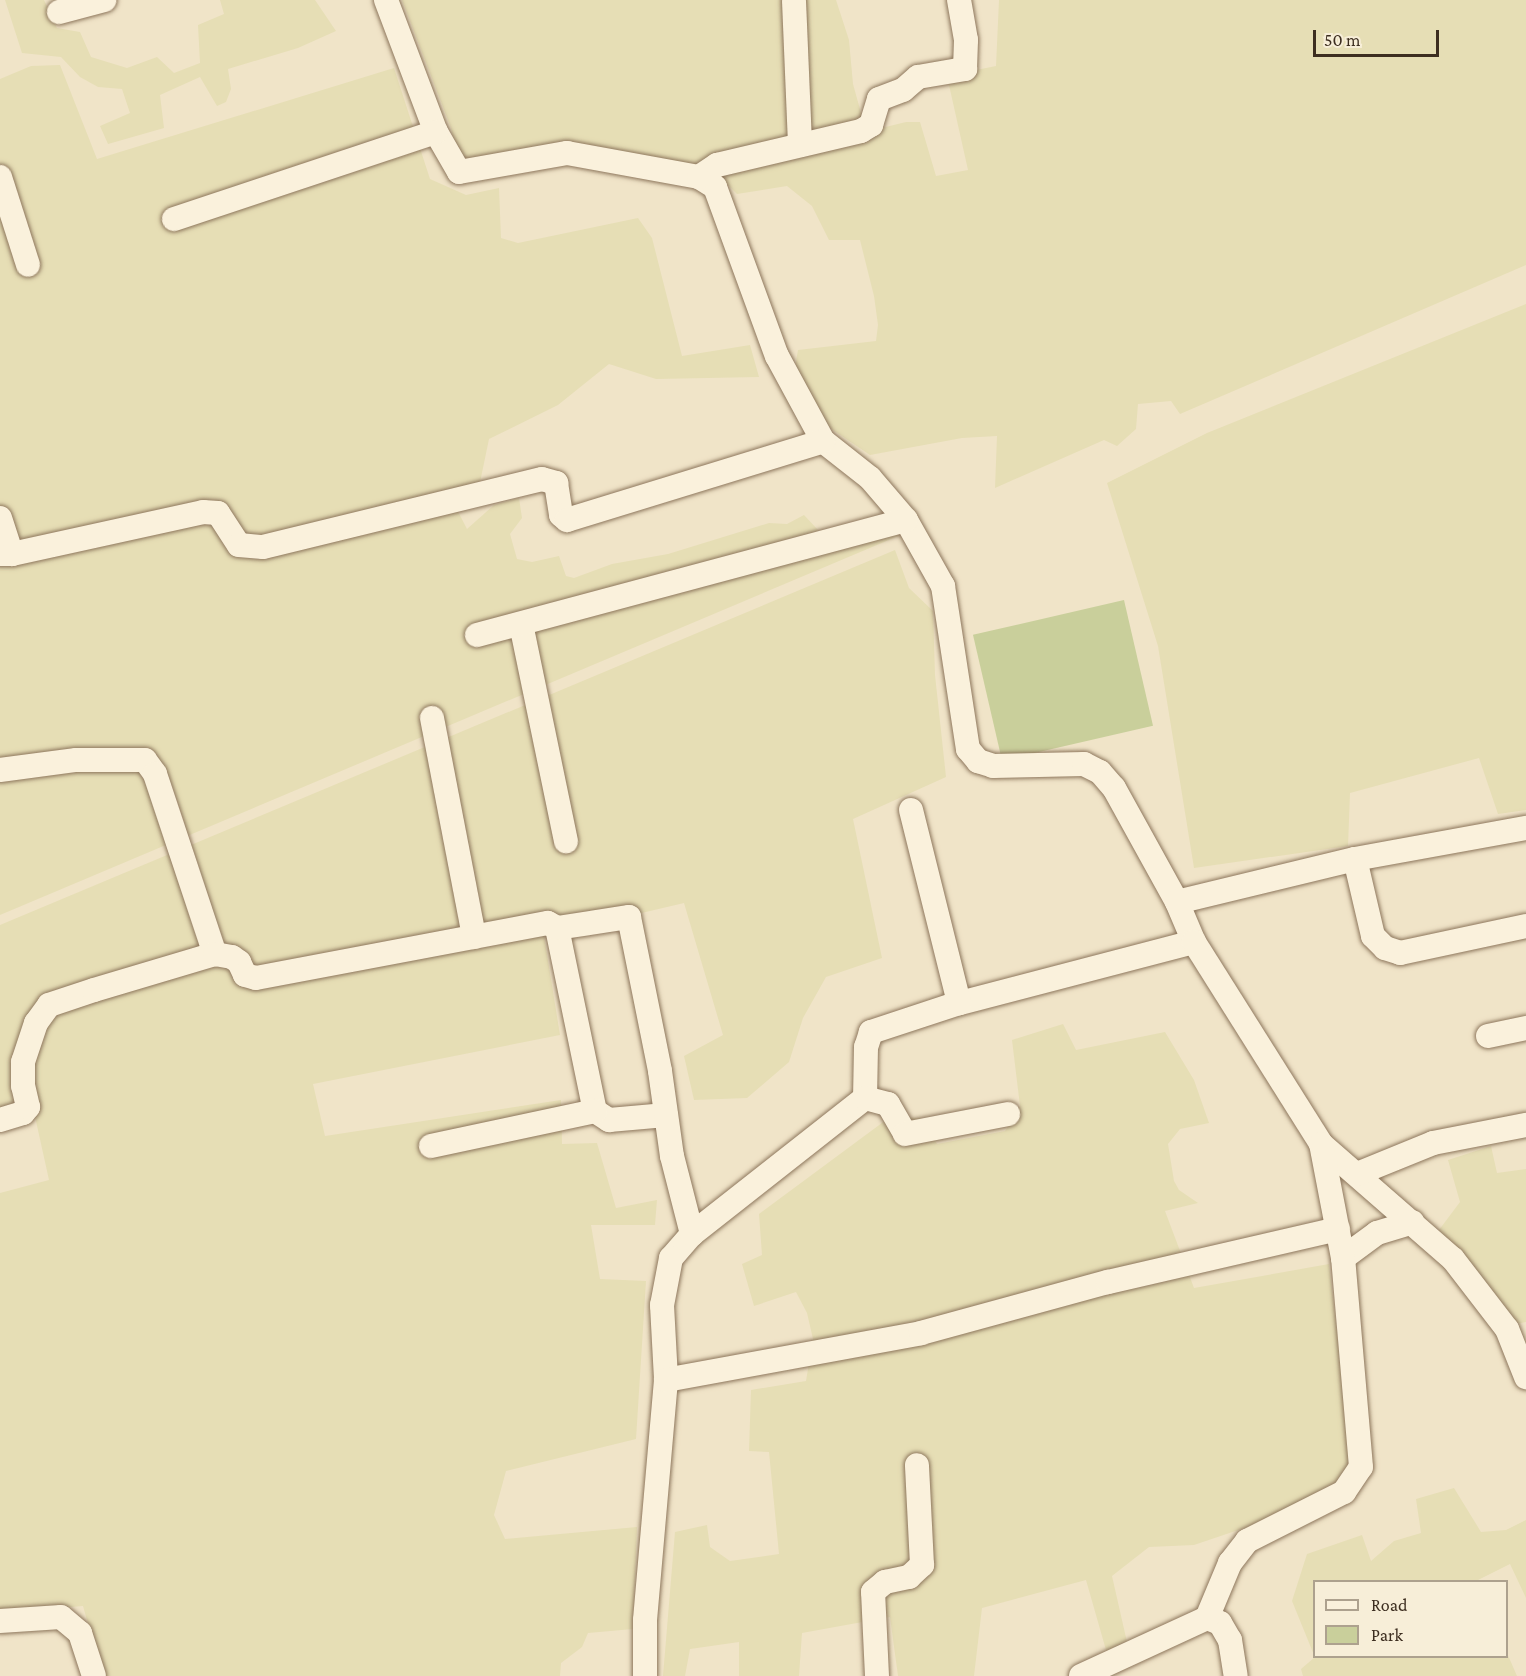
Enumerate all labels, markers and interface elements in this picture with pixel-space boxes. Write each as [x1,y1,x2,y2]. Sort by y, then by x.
scale bar [1316,18,1442,56]
text: 50 m [1324,30,1361,50]
legend [1313,1580,1508,1658]
text: Road [1371,1595,1408,1615]
text: Park [1371,1625,1403,1645]

